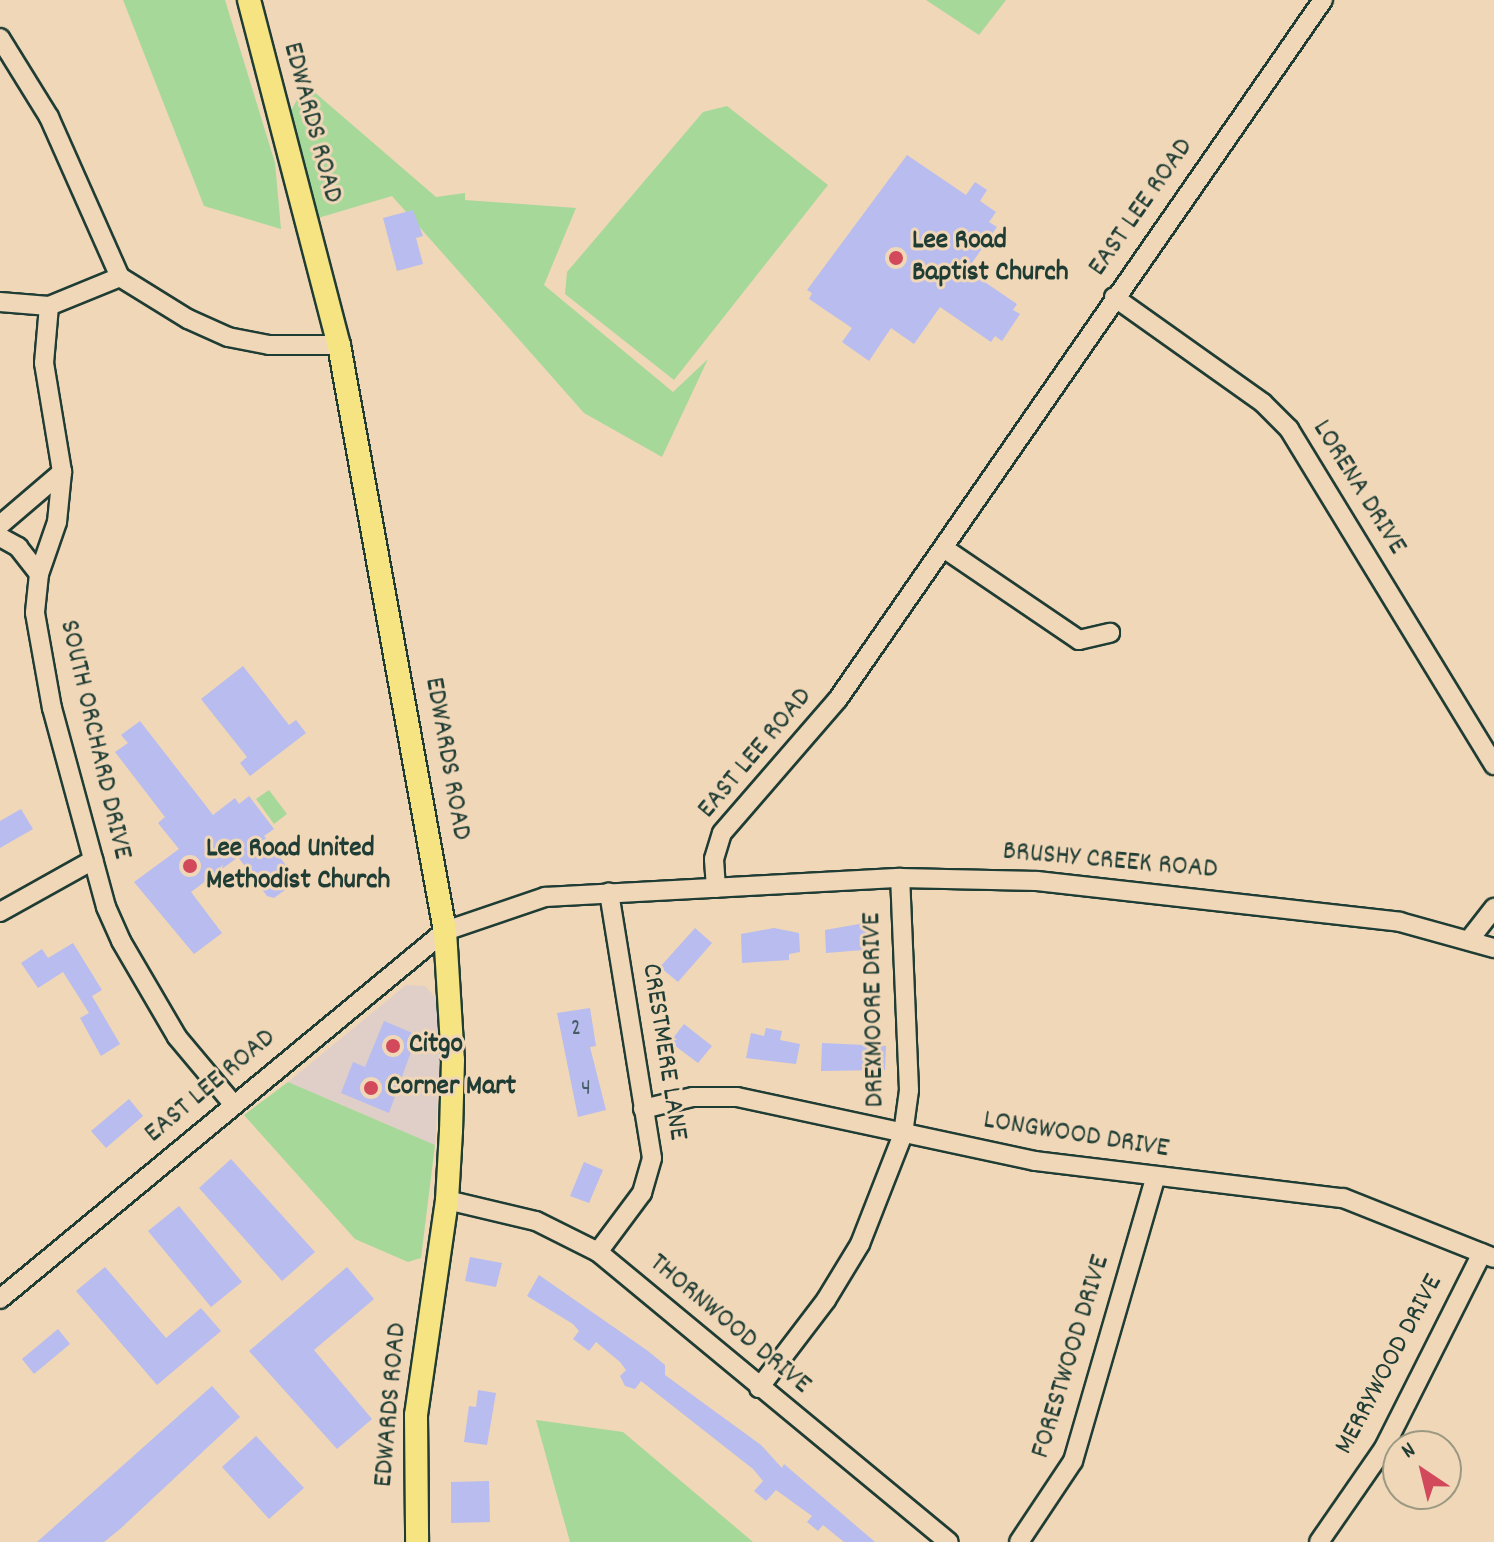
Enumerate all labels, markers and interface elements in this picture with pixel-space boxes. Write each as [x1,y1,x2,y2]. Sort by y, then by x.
street label: EDWARDS ROAD [273,39,349,207]
street label: EAST LEE ROAD [1082,133,1202,283]
place label: Lee Road Baptist Church [912,225,1068,291]
marker: Lee Road Baptist Church [887,249,905,267]
street label: LORENA DRIVE [1303,414,1413,562]
street label: SOUTH ORCHARD DRIVE [50,617,138,863]
street label: EDWARDS ROAD [415,675,477,843]
street label: EAST LEE ROAD [691,682,821,826]
place label: Lee Road United Methodist Church [206,833,390,899]
street label: BRUSHY CREEK ROAD [1001,836,1219,888]
marker: Lee Road United Methodist Church [181,857,199,875]
street label: DREXMOORE DRIVE [857,912,893,1108]
street label: CRESTMERE LANE [632,961,694,1143]
house number: 2 [571,1016,581,1044]
street label: EAST LEE ROAD [139,1022,283,1152]
place label: Citgo [409,1029,463,1063]
marker: Citgo [384,1037,402,1055]
place label: Corner Mart [387,1071,516,1105]
house number: 4 [581,1076,591,1104]
marker: Corner Mart [362,1079,380,1097]
street label: LONGWOOD DRIVE [981,1105,1171,1167]
street label: THORNWOOD DRIVE [641,1247,817,1403]
street label: FORESTWOOD DRIVE [1025,1251,1119,1463]
street label: MERRYWOOD DRIVE [1329,1269,1451,1461]
street label: EDWARDS ROAD [368,1321,416,1489]
north arrow [1382,1430,1462,1510]
text: N [1396,1436,1422,1467]

